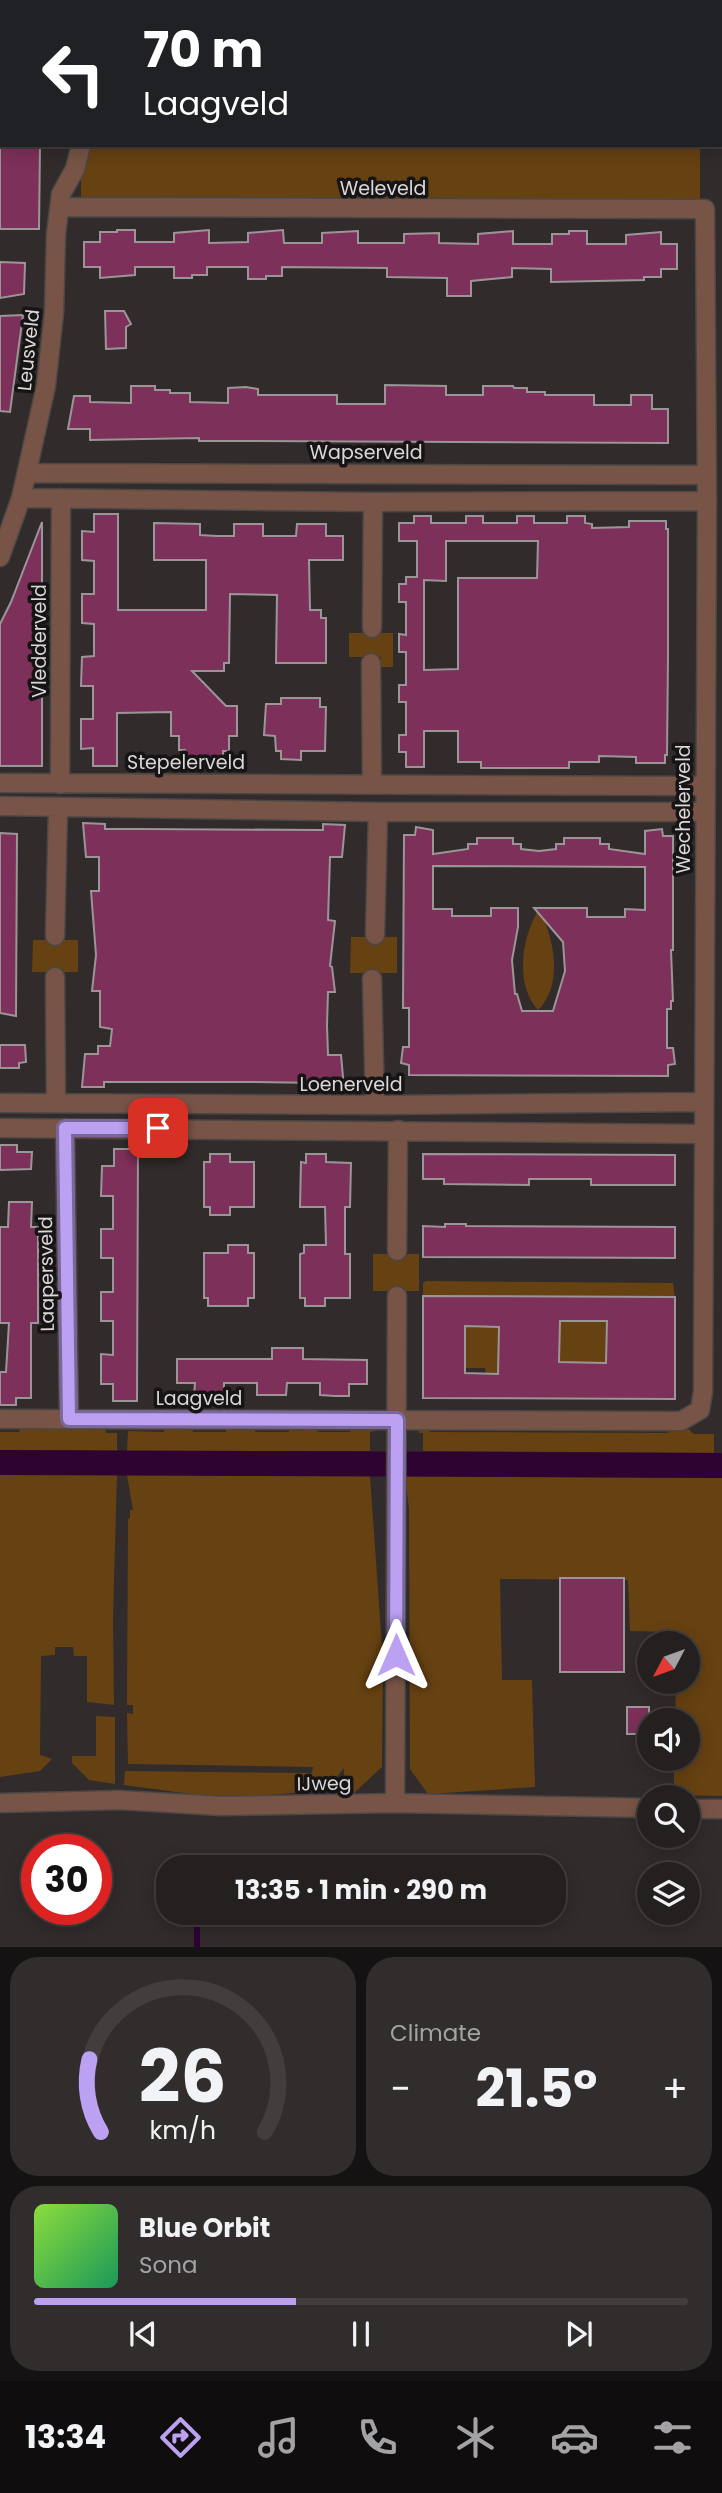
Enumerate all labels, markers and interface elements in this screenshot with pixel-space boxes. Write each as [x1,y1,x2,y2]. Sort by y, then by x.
text: 70 m [143,16,263,84]
icon: left [28,28,119,119]
text: Laagveld [143,81,289,126]
street label: Weleveld [340,175,426,202]
street label: Leusveld [11,308,46,392]
street label: Wapserveld [310,439,422,466]
street label: Vledderveld [26,584,53,698]
street label: Wechelerveld [670,744,697,874]
street label: Stepelerveld [127,749,245,776]
street label: Loenerveld [299,1071,403,1098]
pin [128,1098,188,1158]
icon: arrive [139,1109,177,1147]
street label: Laapersveld [32,1216,61,1332]
street label: Laagveld [156,1385,242,1412]
position arrow [359,1618,433,1692]
north arrow [637,1631,700,1694]
map controls [637,1631,700,1925]
button: sound [637,1708,700,1771]
street label: IJweg [296,1770,352,1797]
button: search [637,1785,700,1848]
speed limit sign: 30 [21,1834,112,1925]
button: layers [637,1862,700,1925]
text: 13:35 · 1 min · 290 m [235,1872,487,1908]
text: Climate [390,2017,481,2049]
text: 26 [139,2027,227,2128]
text: 21.5° [476,2052,597,2125]
text: − [390,2062,411,2115]
text: + [662,2062,688,2115]
text: km/h [150,2113,216,2148]
text: Blue Orbit [139,2210,270,2246]
text: Sona [139,2249,198,2281]
icon: previous [124,2315,162,2353]
icon: pause [342,2315,380,2353]
icon: next [560,2315,598,2353]
icon: directions [156,2413,205,2462]
icon: music [254,2413,303,2462]
icon: phone [353,2413,402,2462]
icon: climate [451,2413,500,2462]
icon: car [550,2413,599,2462]
icon: filters [648,2413,697,2462]
text: 13:34 [25,2414,106,2459]

